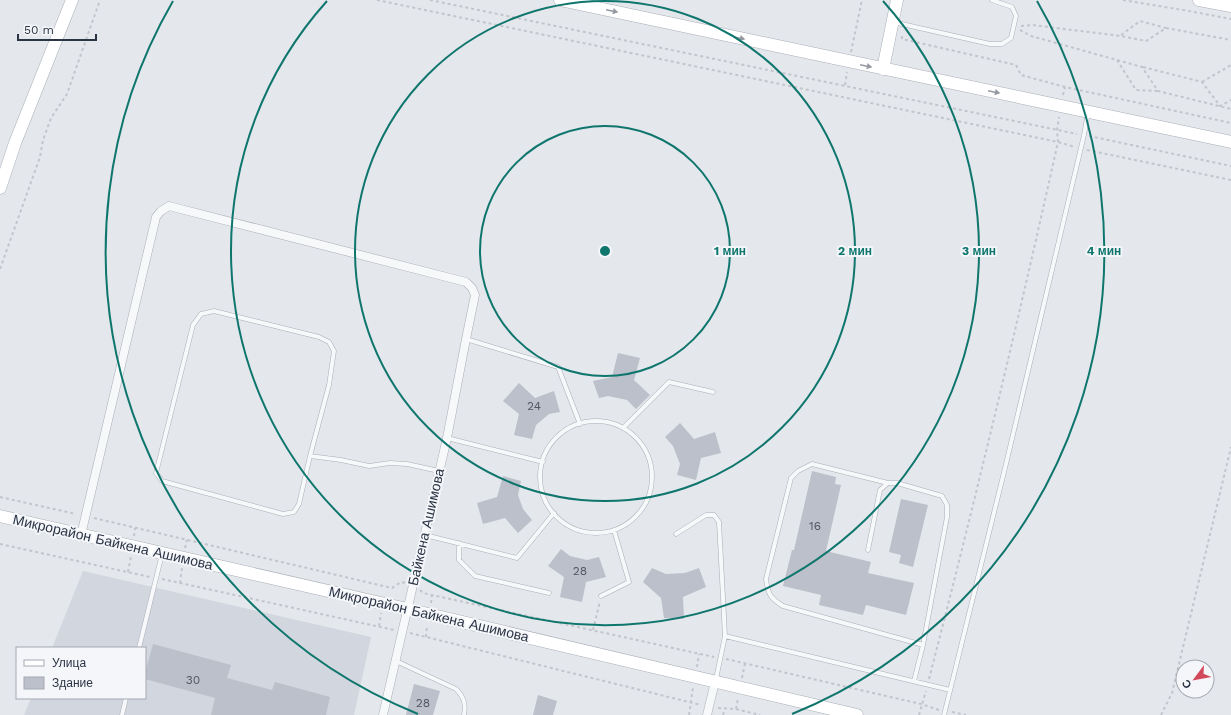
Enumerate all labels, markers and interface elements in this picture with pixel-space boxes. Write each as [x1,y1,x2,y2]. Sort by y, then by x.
one-way arrow [606,9,618,15]
scale bar [18,16,96,42]
text: 50 m [24,23,54,37]
one-way arrow [733,36,745,42]
one-way arrow [860,63,872,69]
one-way arrow [987,90,1000,96]
centre of rings [598,244,612,258]
text: 1 мин [714,244,746,258]
text: 2 мин [838,244,872,258]
text: 3 мин [962,244,996,258]
text: 4 мин [1087,244,1121,258]
house number: 24 [527,399,541,413]
street label: Байкена Ашимова [405,467,447,587]
street label: Микрорайон Байкена Ашимова [11,511,215,573]
house number: 16 [809,519,821,533]
house number: 28 [573,564,587,578]
street label: Микрорайон Байкена Ашимова [327,583,531,645]
legend [16,647,146,699]
text: Улица [52,656,86,670]
north arrow [1175,659,1215,699]
house number: 30 [186,673,200,687]
text: Здание [52,676,93,690]
text: С [1179,677,1195,691]
house number: 28 [416,696,430,710]

